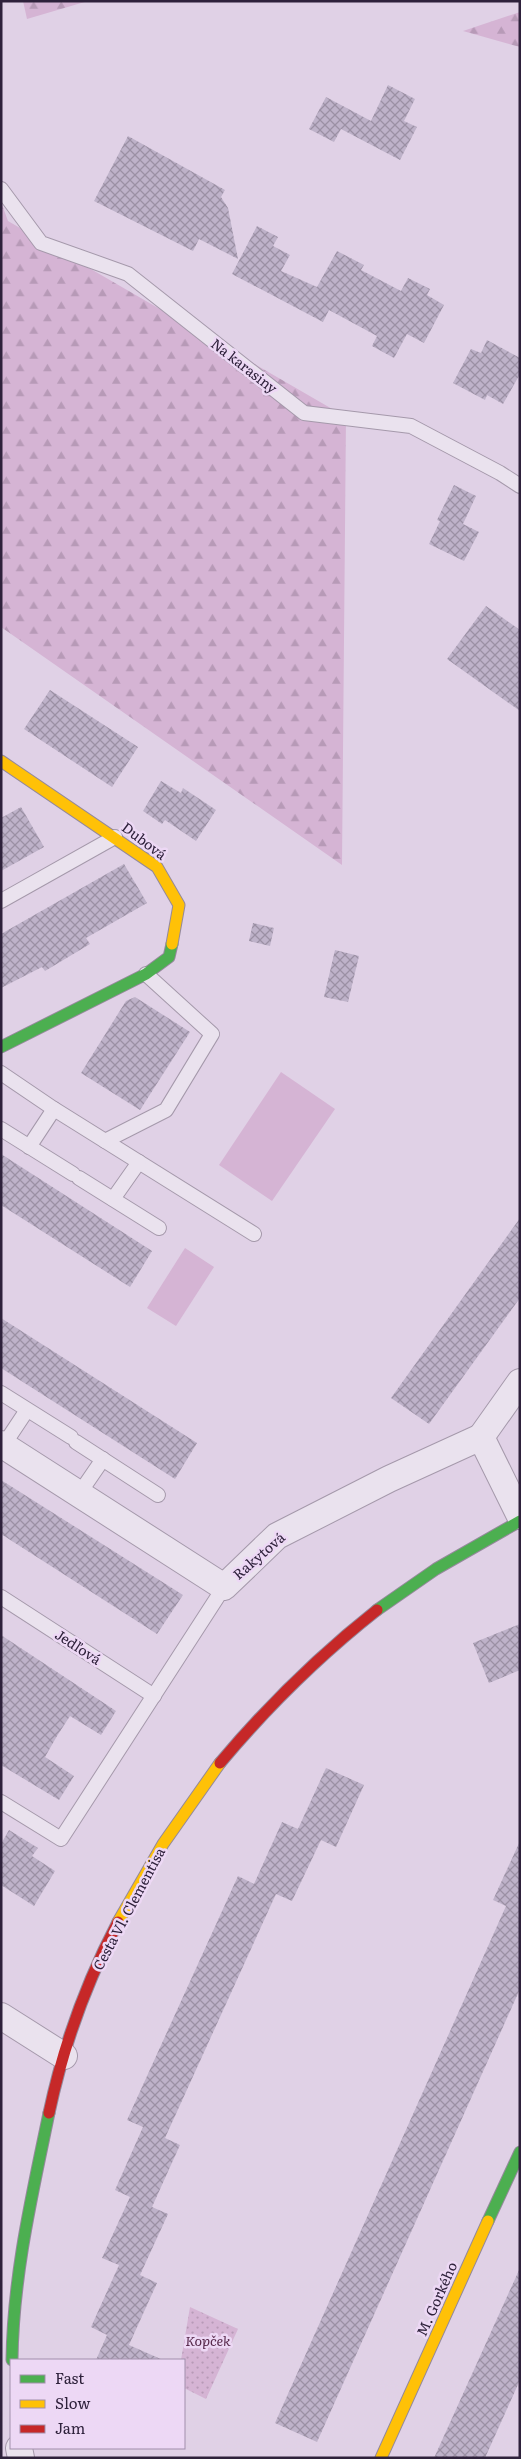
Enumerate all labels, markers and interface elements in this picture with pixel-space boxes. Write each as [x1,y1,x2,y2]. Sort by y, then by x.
street label: Na karasiny [207,333,283,398]
street label: Dubová [118,817,172,864]
street label: Rakytová [228,1527,289,1584]
street label: Jedľová [51,1624,106,1669]
street label: Cesta Vl. Clementisa [87,1843,169,1973]
street label: M. Gorkého [411,2258,461,2339]
park label: Kopček [185,2330,231,2350]
legend [10,2359,185,2449]
text: Fast [55,2366,84,2389]
text: Slow [55,2391,90,2414]
text: Jam [55,2416,86,2439]

